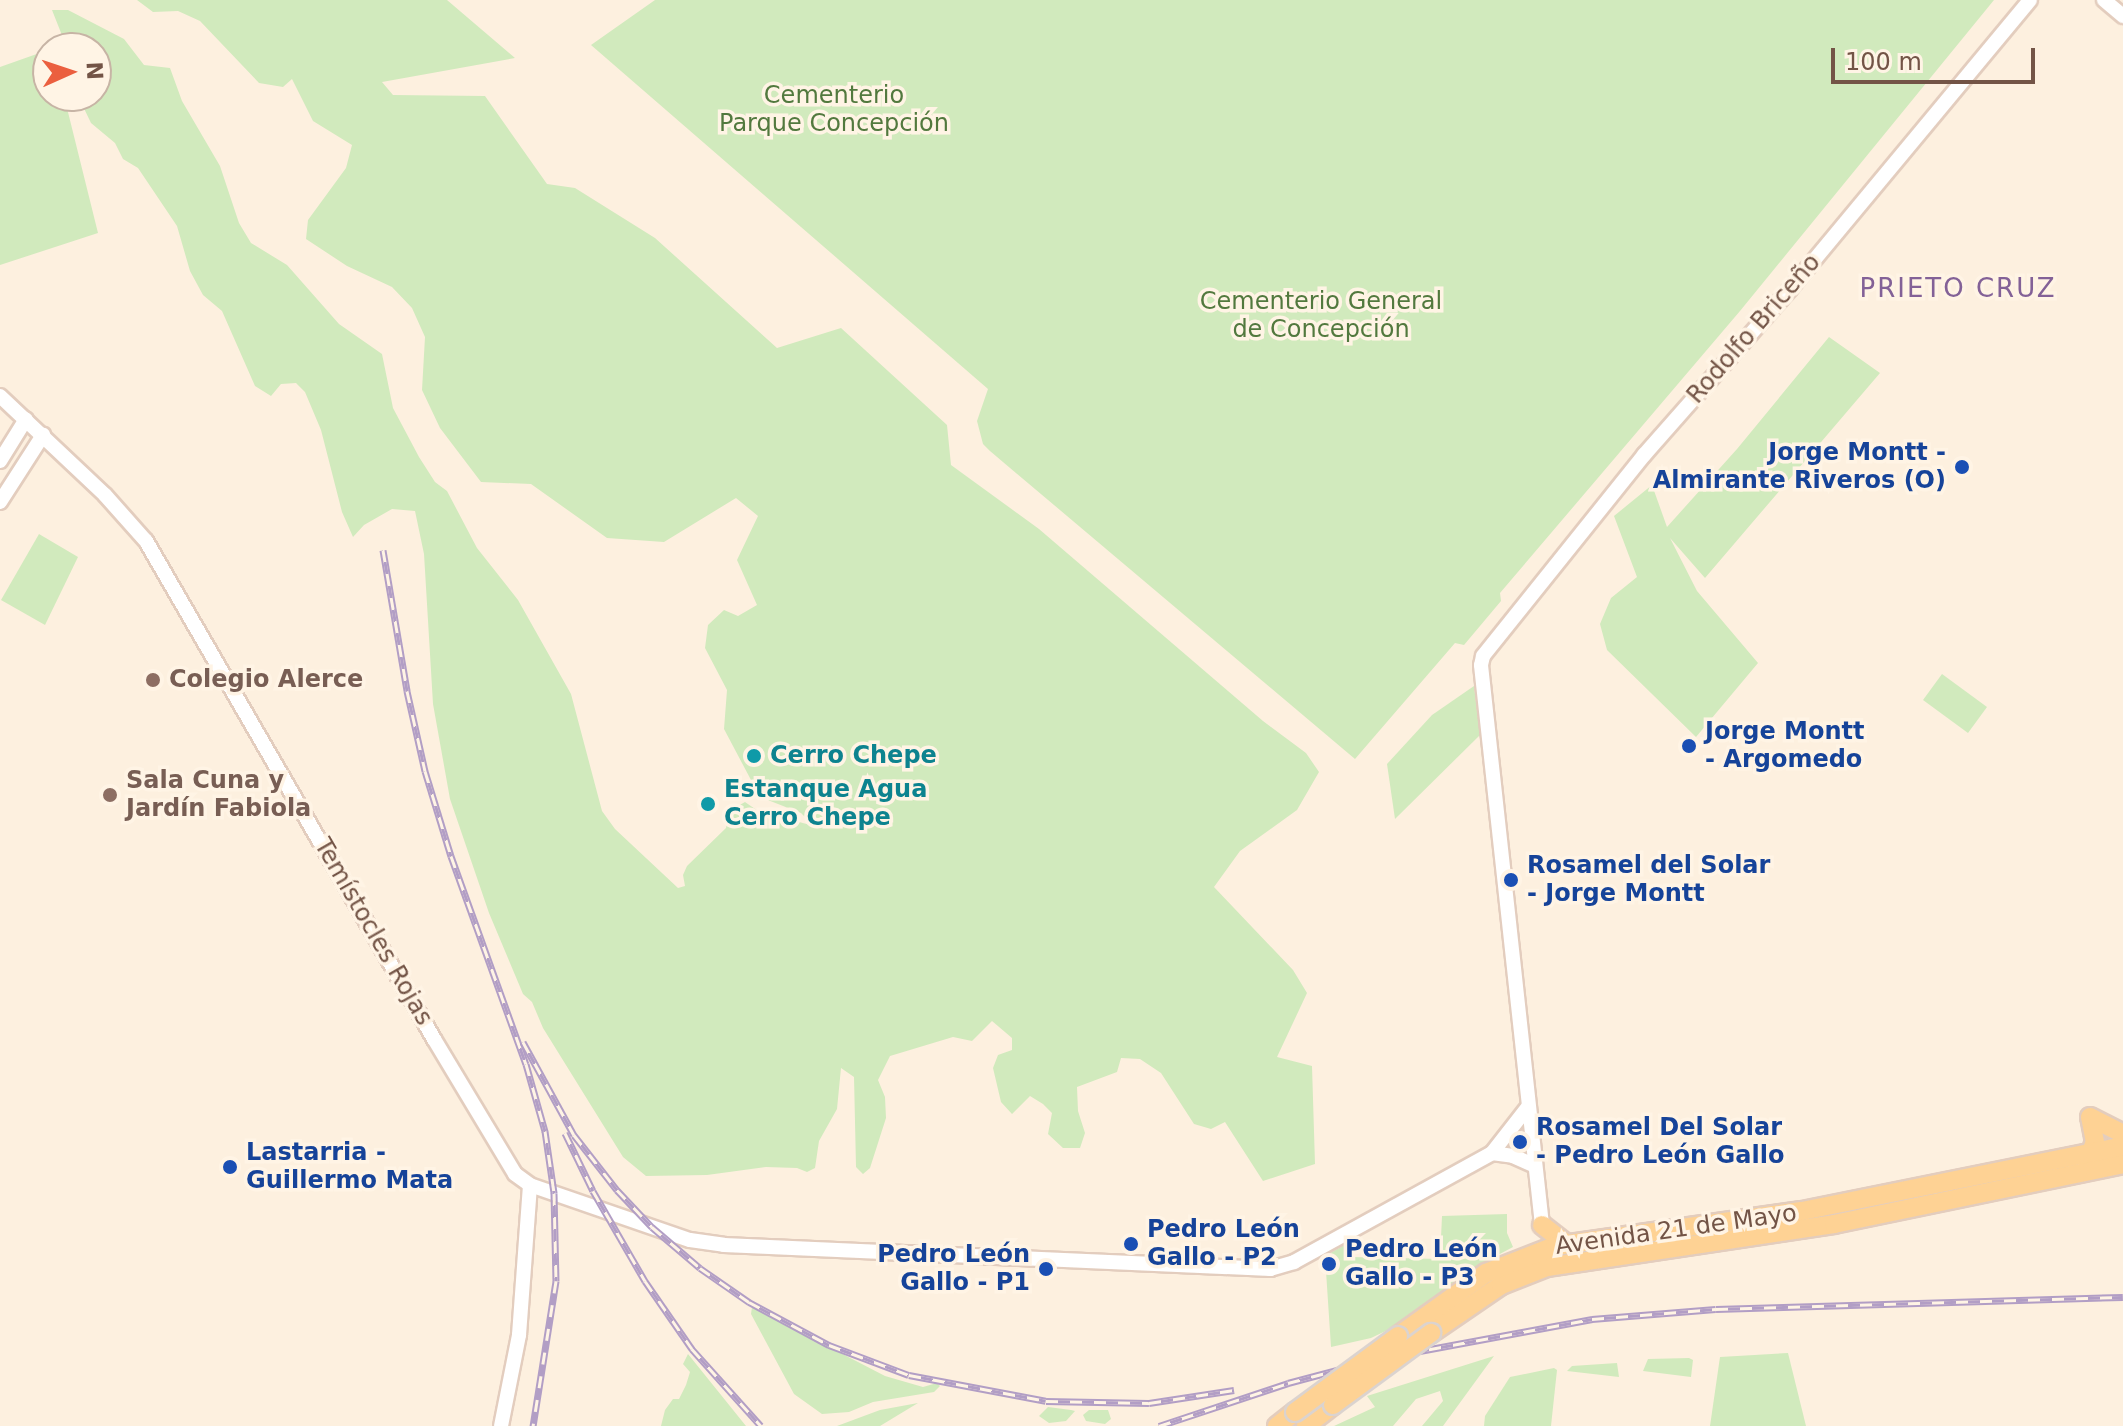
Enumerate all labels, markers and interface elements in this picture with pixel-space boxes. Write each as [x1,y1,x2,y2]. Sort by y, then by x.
north arrow [32,32,112,112]
scale bar [1835,32,2039,82]
text: 100 m [1845,48,1922,76]
text: N [82,61,107,81]
park label: Cementerio Parque Concepción [719,82,949,138]
street label: Rodolfo Briceño [1681,248,1827,410]
district label: PRIETO CRUZ [1859,273,2057,305]
park label: Cementerio General de Concepción [1200,288,1442,344]
place label: Jorge Montt - Almirante Riveros (O) [1653,439,1946,495]
marker: Jorge Montt - Almirante Riveros (O) [1953,458,1971,476]
place label: Colegio Alerce [169,666,363,694]
marker: Colegio Alerce [144,671,162,689]
place label: Jorge Montt - Argomedo [1705,718,1864,774]
marker: Jorge Montt - Argomedo [1680,737,1698,755]
place label: Cerro Chepe [770,742,937,770]
marker: Cerro Chepe [745,747,763,765]
place label: Sala Cuna y Jardín Fabiola [126,767,311,823]
place label: Estanque Agua Cerro Chepe [724,776,927,832]
marker: Sala Cuna y Jardín Fabiola [101,786,119,804]
marker: Estanque Agua Cerro Chepe [699,795,717,813]
street label: Temístocles Rojas [308,833,438,1031]
place label: Rosamel del Solar - Jorge Montt [1527,852,1770,908]
marker: Rosamel del Solar - Jorge Montt [1502,871,1520,889]
place label: Rosamel Del Solar - Pedro León Gallo [1536,1114,1784,1170]
marker: Rosamel Del Solar - Pedro León Gallo [1511,1133,1529,1151]
place label: Lastarria - Guillermo Mata [246,1139,453,1195]
marker: Lastarria - Guillermo Mata [221,1158,239,1176]
street label: Avenida 21 de Mayo [1553,1199,1799,1261]
place label: Pedro León Gallo - P2 [1147,1216,1300,1272]
marker: Pedro León Gallo - P2 [1122,1235,1140,1253]
place label: Pedro León Gallo - P3 [1345,1236,1498,1292]
place label: Pedro León Gallo - P1 [877,1241,1030,1297]
marker: Pedro León Gallo - P3 [1320,1255,1338,1273]
marker: Pedro León Gallo - P1 [1037,1260,1055,1278]

